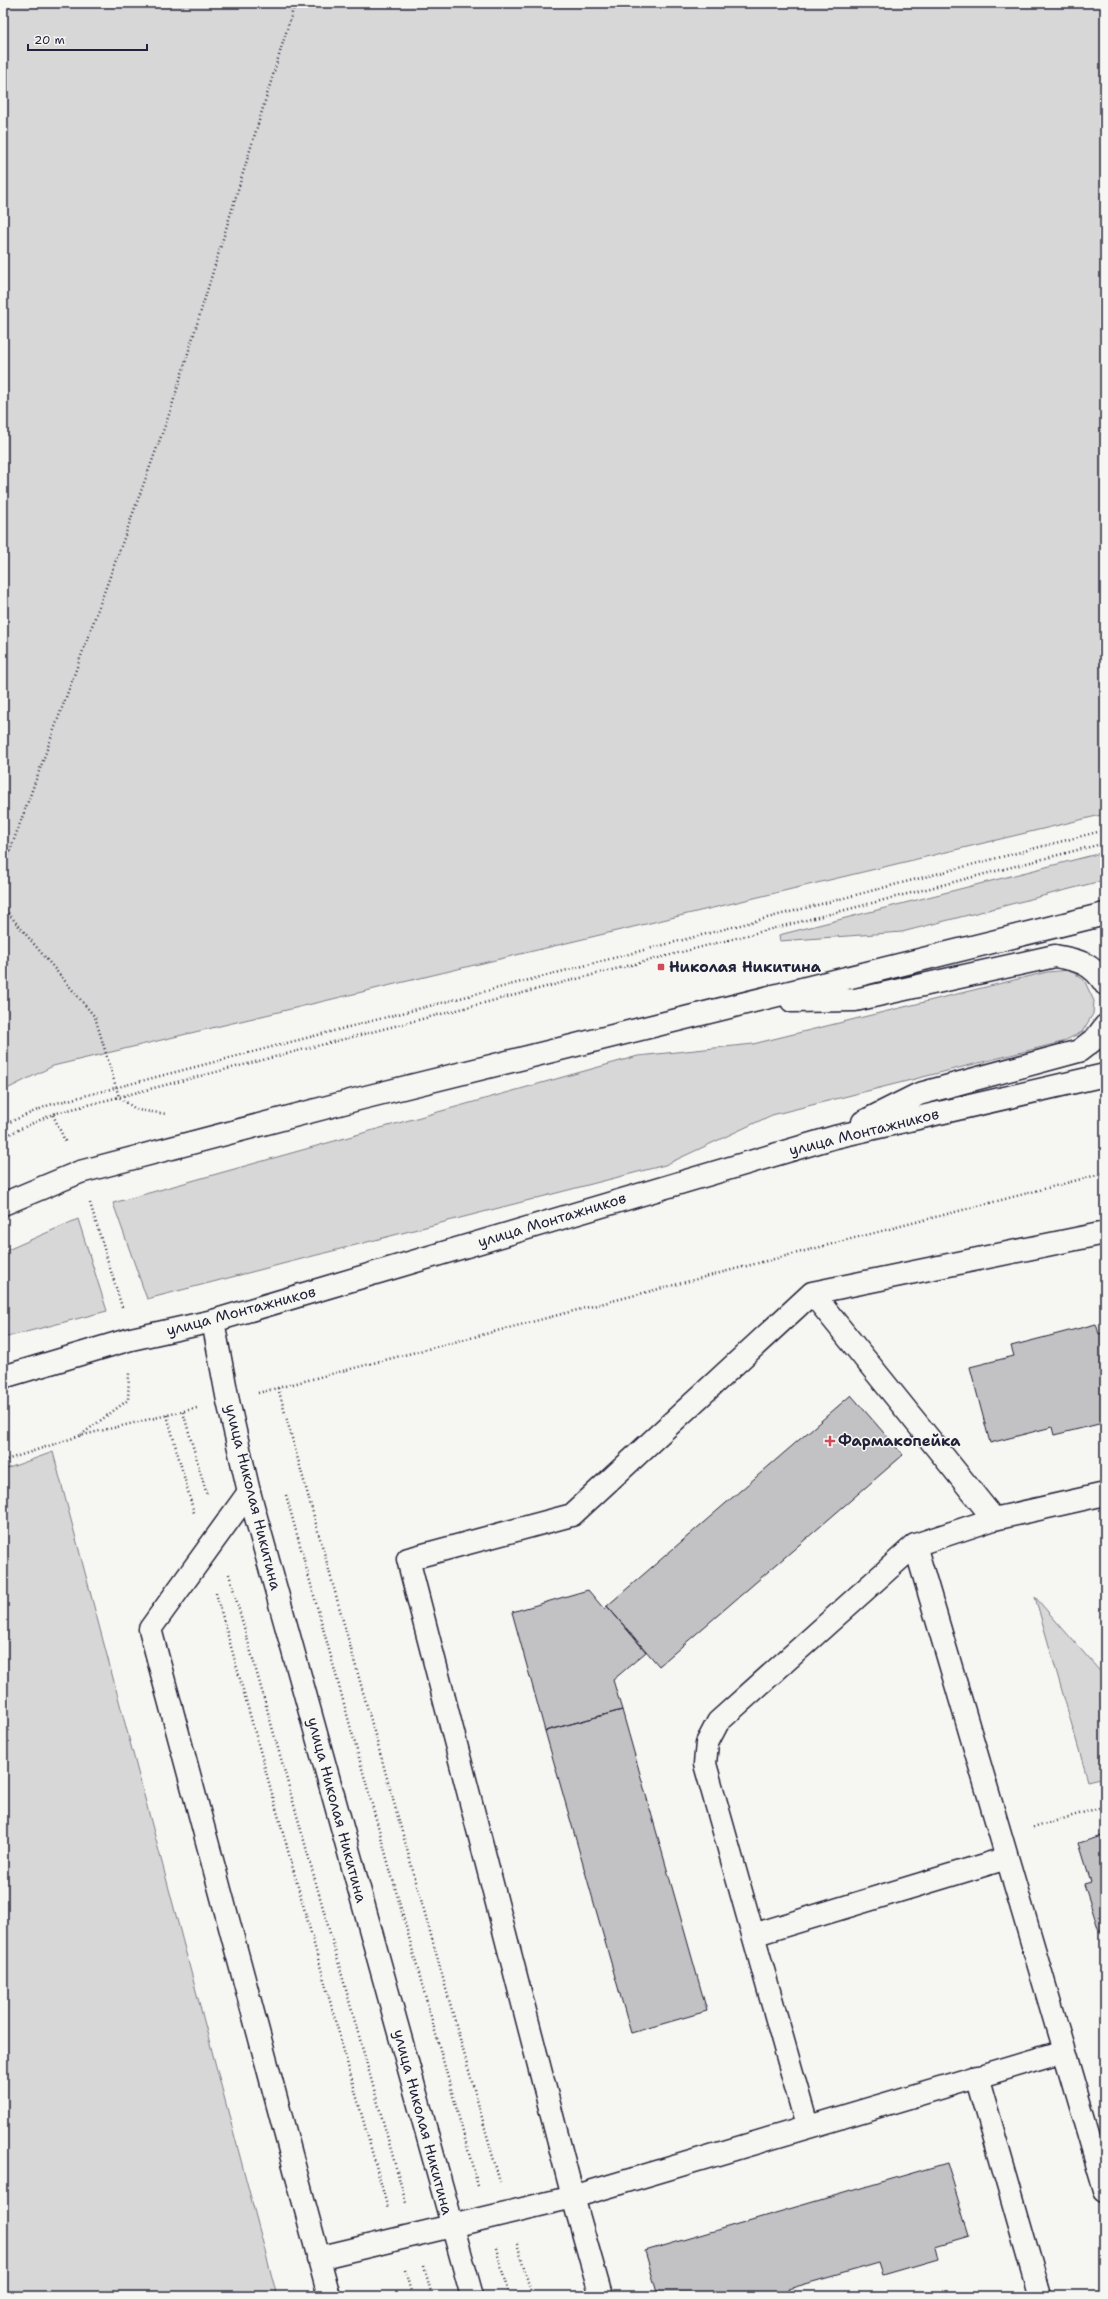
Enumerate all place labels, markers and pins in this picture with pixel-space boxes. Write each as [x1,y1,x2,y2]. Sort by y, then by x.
place label: Николая Никитина [669,957,822,977]
marker: Николая Никитина [656,962,666,972]
place label: Фармакопейка [838,1431,961,1451]
marker: Фармакопейка [825,1436,835,1446]

